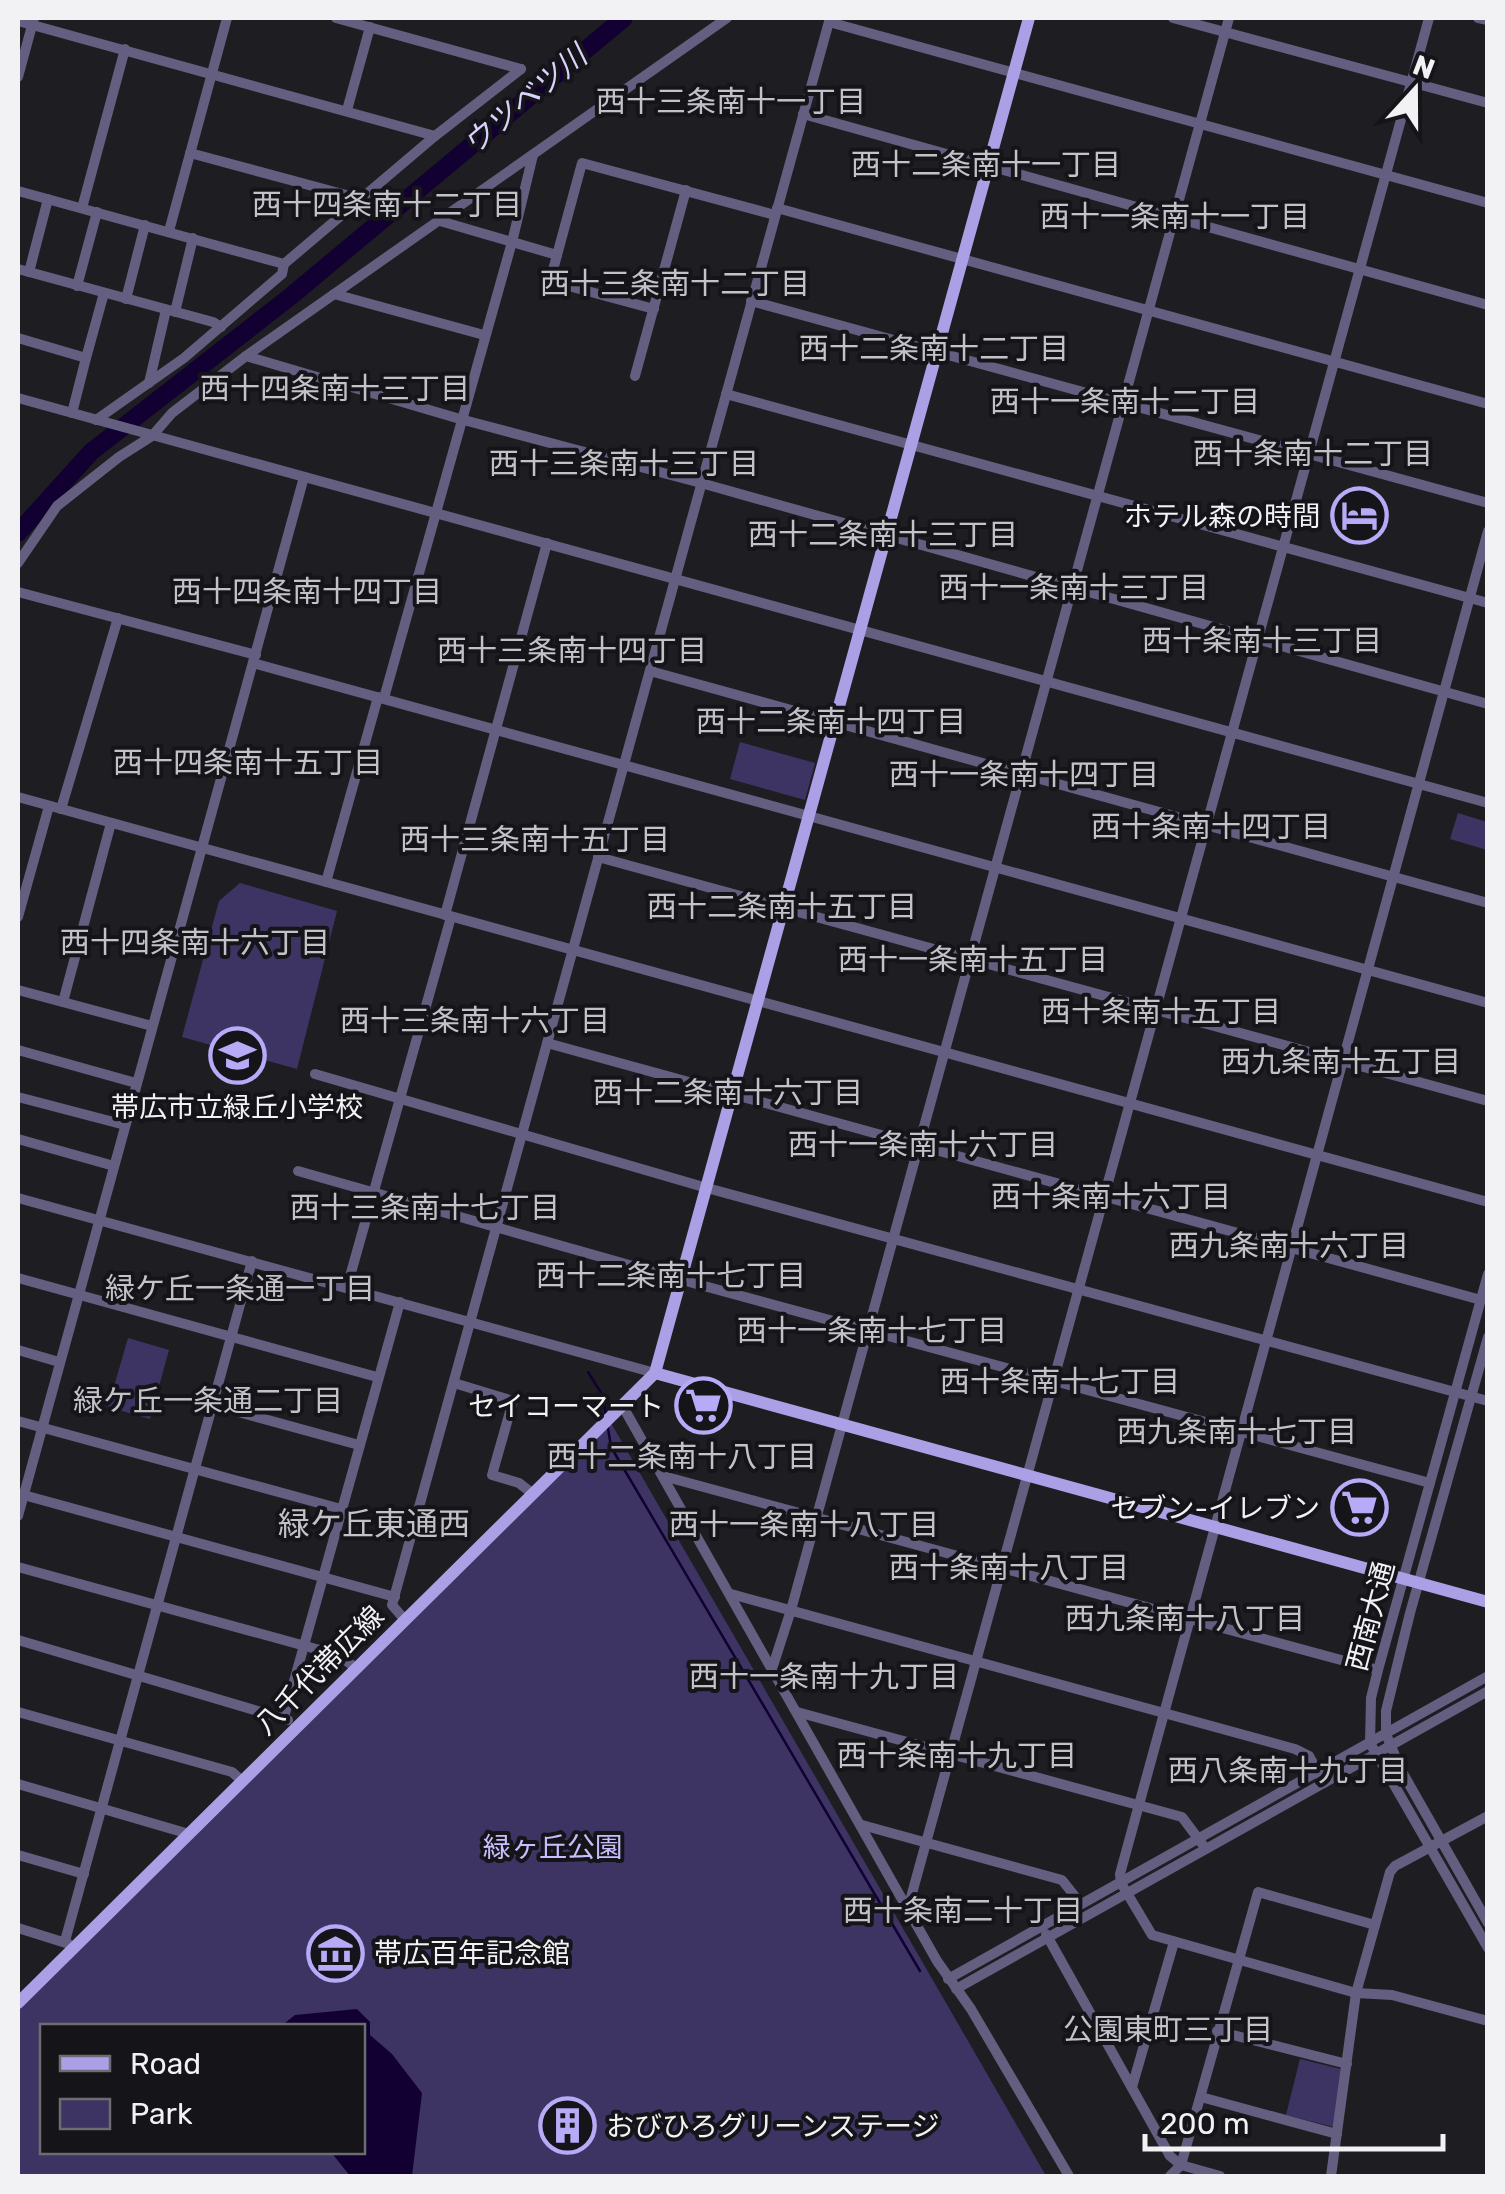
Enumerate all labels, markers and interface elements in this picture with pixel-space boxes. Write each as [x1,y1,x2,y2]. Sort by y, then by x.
water label: ウツベツ川 [456,36,596,162]
north arrow [1365,40,1465,140]
text: N [1408,48,1439,86]
district label: 西十三条南十一丁目 [596,84,866,120]
district label: 西十二条南十一丁目 [851,147,1121,183]
district label: 西十四条南十二丁目 [252,187,522,223]
district label: 西十一条南十一丁目 [1040,199,1310,235]
district label: 西十三条南十二丁目 [540,266,810,302]
district label: 西十二条南十二丁目 [799,331,1069,367]
district label: 西十四条南十三丁目 [200,371,470,407]
district label: 西十一条南十二丁目 [990,384,1260,420]
district label: 西十条南十二丁目 [1193,436,1433,472]
district label: 西十三条南十三丁目 [489,446,759,482]
hotel icon: ホテル森の時間 [1329,486,1389,546]
place label: ホテル森の時間 [1124,500,1320,533]
district label: 西十二条南十三丁目 [748,517,1018,553]
district label: 西十一条南十三丁目 [939,570,1209,606]
district label: 西十四条南十四丁目 [172,574,442,610]
district label: 西十条南十三丁目 [1142,623,1382,659]
district label: 西十三条南十四丁目 [437,633,707,669]
district label: 西十二条南十四丁目 [696,704,966,740]
district label: 西十四条南十五丁目 [113,745,383,781]
district label: 西十一条南十四丁目 [889,757,1159,793]
district label: 西十条南十四丁目 [1091,809,1331,845]
district label: 西十三条南十五丁目 [400,822,670,858]
district label: 西十二条南十五丁目 [647,889,917,925]
district label: 西十四条南十六丁目 [60,925,330,961]
district label: 西十一条南十五丁目 [838,942,1108,978]
district label: 西十条南十五丁目 [1041,994,1281,1030]
district label: 西十三条南十六丁目 [340,1003,610,1039]
school or university icon: 帯広市立緑丘小学校 [207,1026,267,1086]
district label: 西九条南十五丁目 [1221,1044,1461,1080]
district label: 西十二条南十六丁目 [593,1075,863,1111]
place label: 帯広市立緑丘小学校 [111,1091,363,1124]
district label: 西十一条南十六丁目 [788,1127,1058,1163]
district label: 西十条南十六丁目 [991,1179,1231,1215]
district label: 西十三条南十七丁目 [290,1190,560,1226]
district label: 西九条南十六丁目 [1169,1228,1409,1264]
district label: 西十二条南十七丁目 [536,1258,806,1294]
district label: 緑ケ丘一条通一丁目 [105,1271,375,1307]
district label: 西十一条南十七丁目 [737,1313,1007,1349]
district label: 西十条南十七丁目 [940,1364,1180,1400]
supermarket icon: セイコーマート [673,1376,733,1436]
district label: 緑ケ丘一条通二丁目 [73,1383,343,1419]
place label: セイコーマート [468,1390,664,1423]
district label: 西九条南十七丁目 [1117,1414,1357,1450]
district label: 西十二条南十八丁目 [547,1439,817,1475]
supermarket icon: セブン-イレブン [1329,1478,1389,1538]
place label: セブン-イレブン [1110,1492,1320,1525]
district label: 緑ケ丘東通西 [278,1505,470,1543]
district label: 西十一条南十八丁目 [669,1507,939,1543]
district label: 西十条南十八丁目 [889,1550,1129,1586]
street label: 西南大通 [1340,1558,1401,1674]
street label: 八千代帯広線 [248,1599,390,1741]
district label: 西九条南十八丁目 [1065,1601,1305,1637]
district label: 西十一条南十九丁目 [689,1659,959,1695]
district label: 西十条南十九丁目 [837,1738,1077,1774]
district label: 西八条南十九丁目 [1168,1753,1408,1789]
park label: 緑ヶ丘公園 [483,1831,623,1864]
district label: 西十条南二十丁目 [843,1893,1083,1929]
museum icon: 帯広百年記念館 [305,1923,365,1983]
place label: 帯広百年記念館 [374,1937,570,1970]
district label: 公園東町三丁目 [1063,2012,1273,2048]
legend [40,2024,365,2154]
text: Road [130,2046,201,2082]
scale bar [1145,2089,1442,2151]
text: Park [130,2096,193,2132]
building icon: おびひろグリーンステージ [537,2096,597,2156]
text: 200 m [1160,2106,1250,2142]
place label: おびひろグリーンステージ [606,2110,939,2143]

